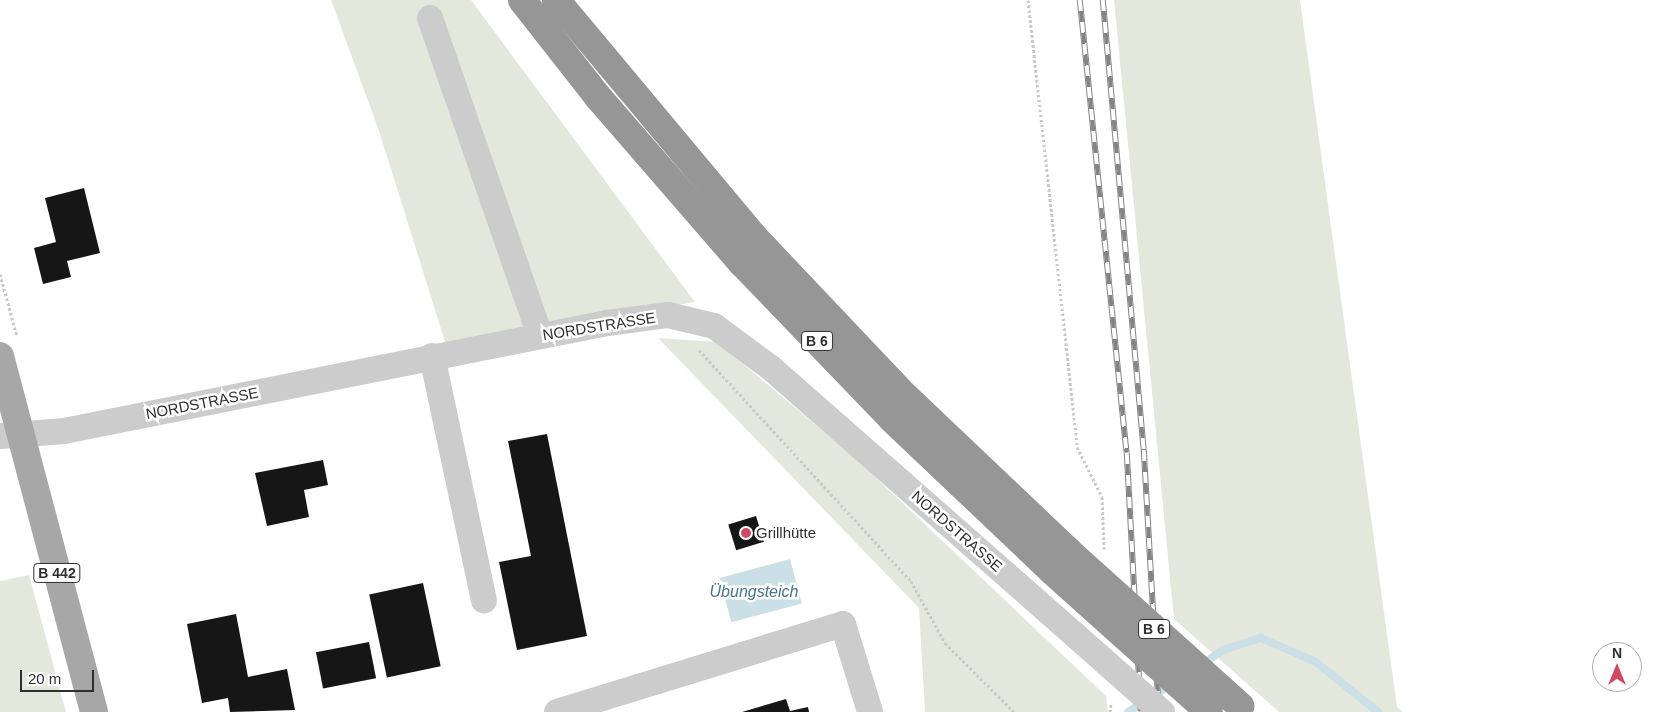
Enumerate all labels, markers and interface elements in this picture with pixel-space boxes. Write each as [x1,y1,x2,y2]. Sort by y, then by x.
street label: NORDSTRASSE [541,308,657,344]
road number: B 6 [801,330,833,352]
street label: NORDSTRASSE [144,383,260,423]
street label: NORDSTRASSE [908,487,1006,575]
place label: Grillhütte [756,524,816,542]
marker: Grillhütte [740,527,752,539]
road number: B 442 [33,562,81,584]
water label: Übungsteich [710,582,798,602]
road number: B 6 [1138,618,1170,640]
north arrow [1592,642,1642,692]
text: N [1612,645,1622,661]
scale bar [22,660,96,692]
text: 20 m [28,670,61,687]

